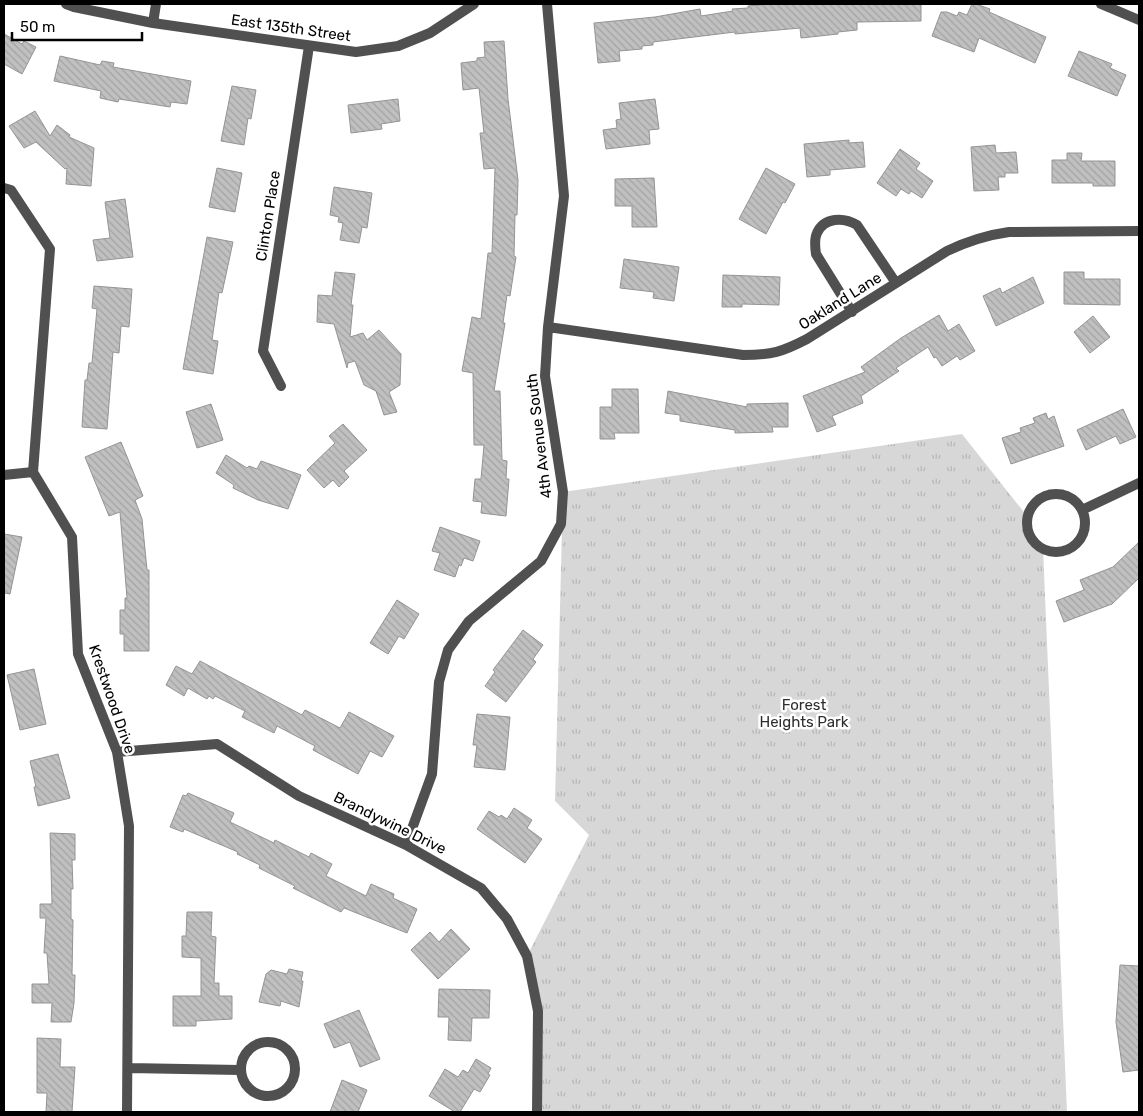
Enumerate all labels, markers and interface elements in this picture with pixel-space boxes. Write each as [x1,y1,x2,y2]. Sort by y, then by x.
scale bar [12,10,142,42]
street label: East 135th Street [230,11,352,45]
text: 50 m [20,18,55,36]
street label: Clinton Place [252,169,284,263]
street label: Oakland Lane [795,268,885,334]
street label: 4th Avenue South [522,372,556,500]
street label: Krestwood Drive [85,642,139,756]
park label: Forest Heights Park [759,696,849,731]
street label: Brandywine Drive [331,788,449,858]

